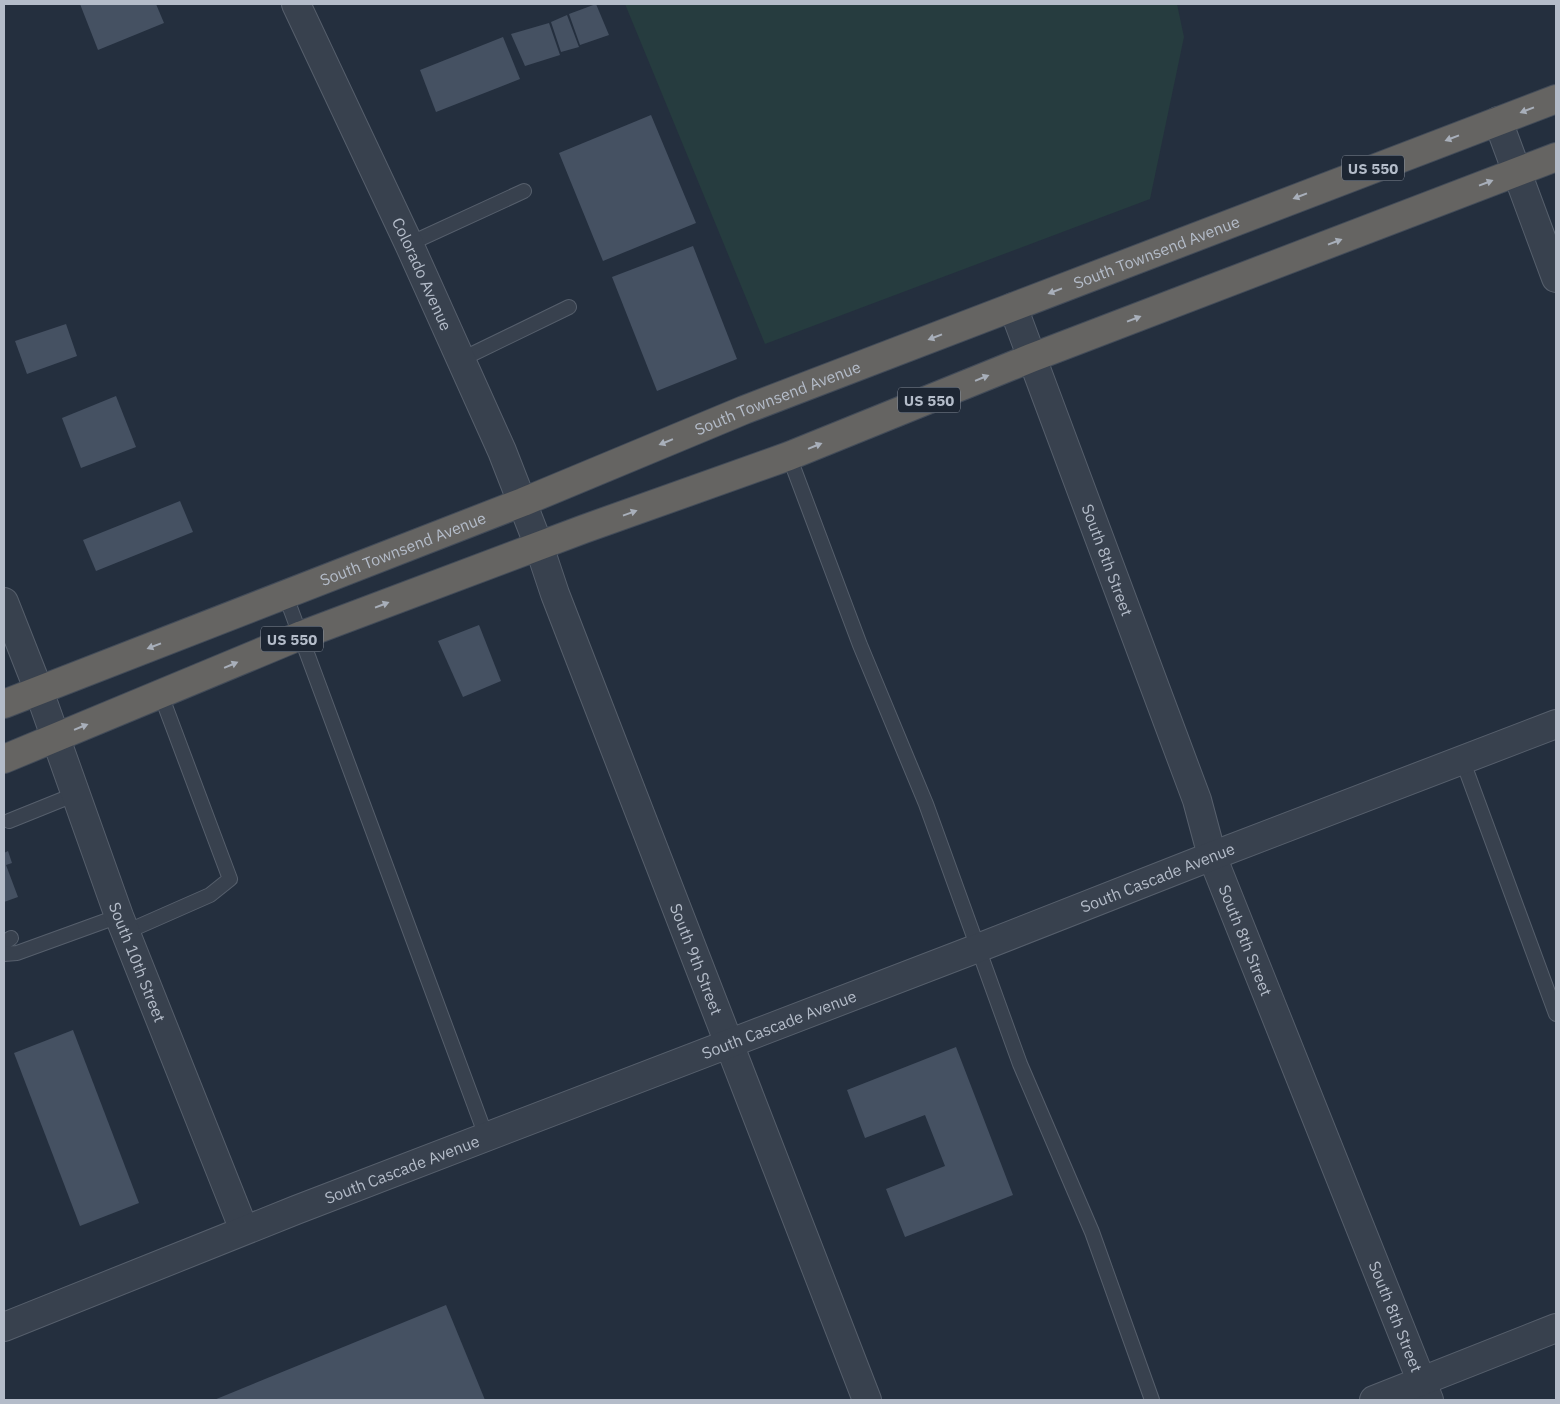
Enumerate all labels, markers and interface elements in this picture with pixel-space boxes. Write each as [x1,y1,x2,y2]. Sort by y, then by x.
one-way arrow [1519,106,1534,114]
one-way arrow [1444,134,1459,142]
road number: US 550 [1342,156,1404,180]
one-way arrow [1479,179,1494,187]
one-way arrow [1293,193,1308,200]
street label: South Townsend Avenue [1070,211,1243,293]
street label: Colorado Avenue [388,214,457,334]
one-way arrow [1327,237,1342,245]
one-way arrow [1047,287,1062,295]
one-way arrow [1126,315,1141,322]
one-way arrow [927,333,942,341]
street label: South Townsend Avenue [692,356,864,439]
one-way arrow [975,374,989,382]
road number: US 550 [898,388,960,412]
one-way arrow [658,438,673,446]
one-way arrow [808,441,822,449]
street label: South 8th Street [1077,501,1137,619]
street label: South Townsend Avenue [317,507,489,590]
one-way arrow [622,509,637,516]
one-way arrow [375,601,390,608]
road number: US 550 [261,626,323,652]
one-way arrow [146,643,161,650]
one-way arrow [224,660,239,668]
one-way arrow [74,723,89,731]
street label: South Cascade Avenue [1077,838,1238,917]
street label: South 8th Street [1215,882,1277,999]
street label: South 10th Street [105,899,170,1025]
street label: South 9th Street [666,900,727,1018]
street label: South Cascade Avenue [699,986,859,1063]
street label: South Cascade Avenue [322,1130,482,1208]
street label: South 8th Street [1365,1258,1427,1375]

